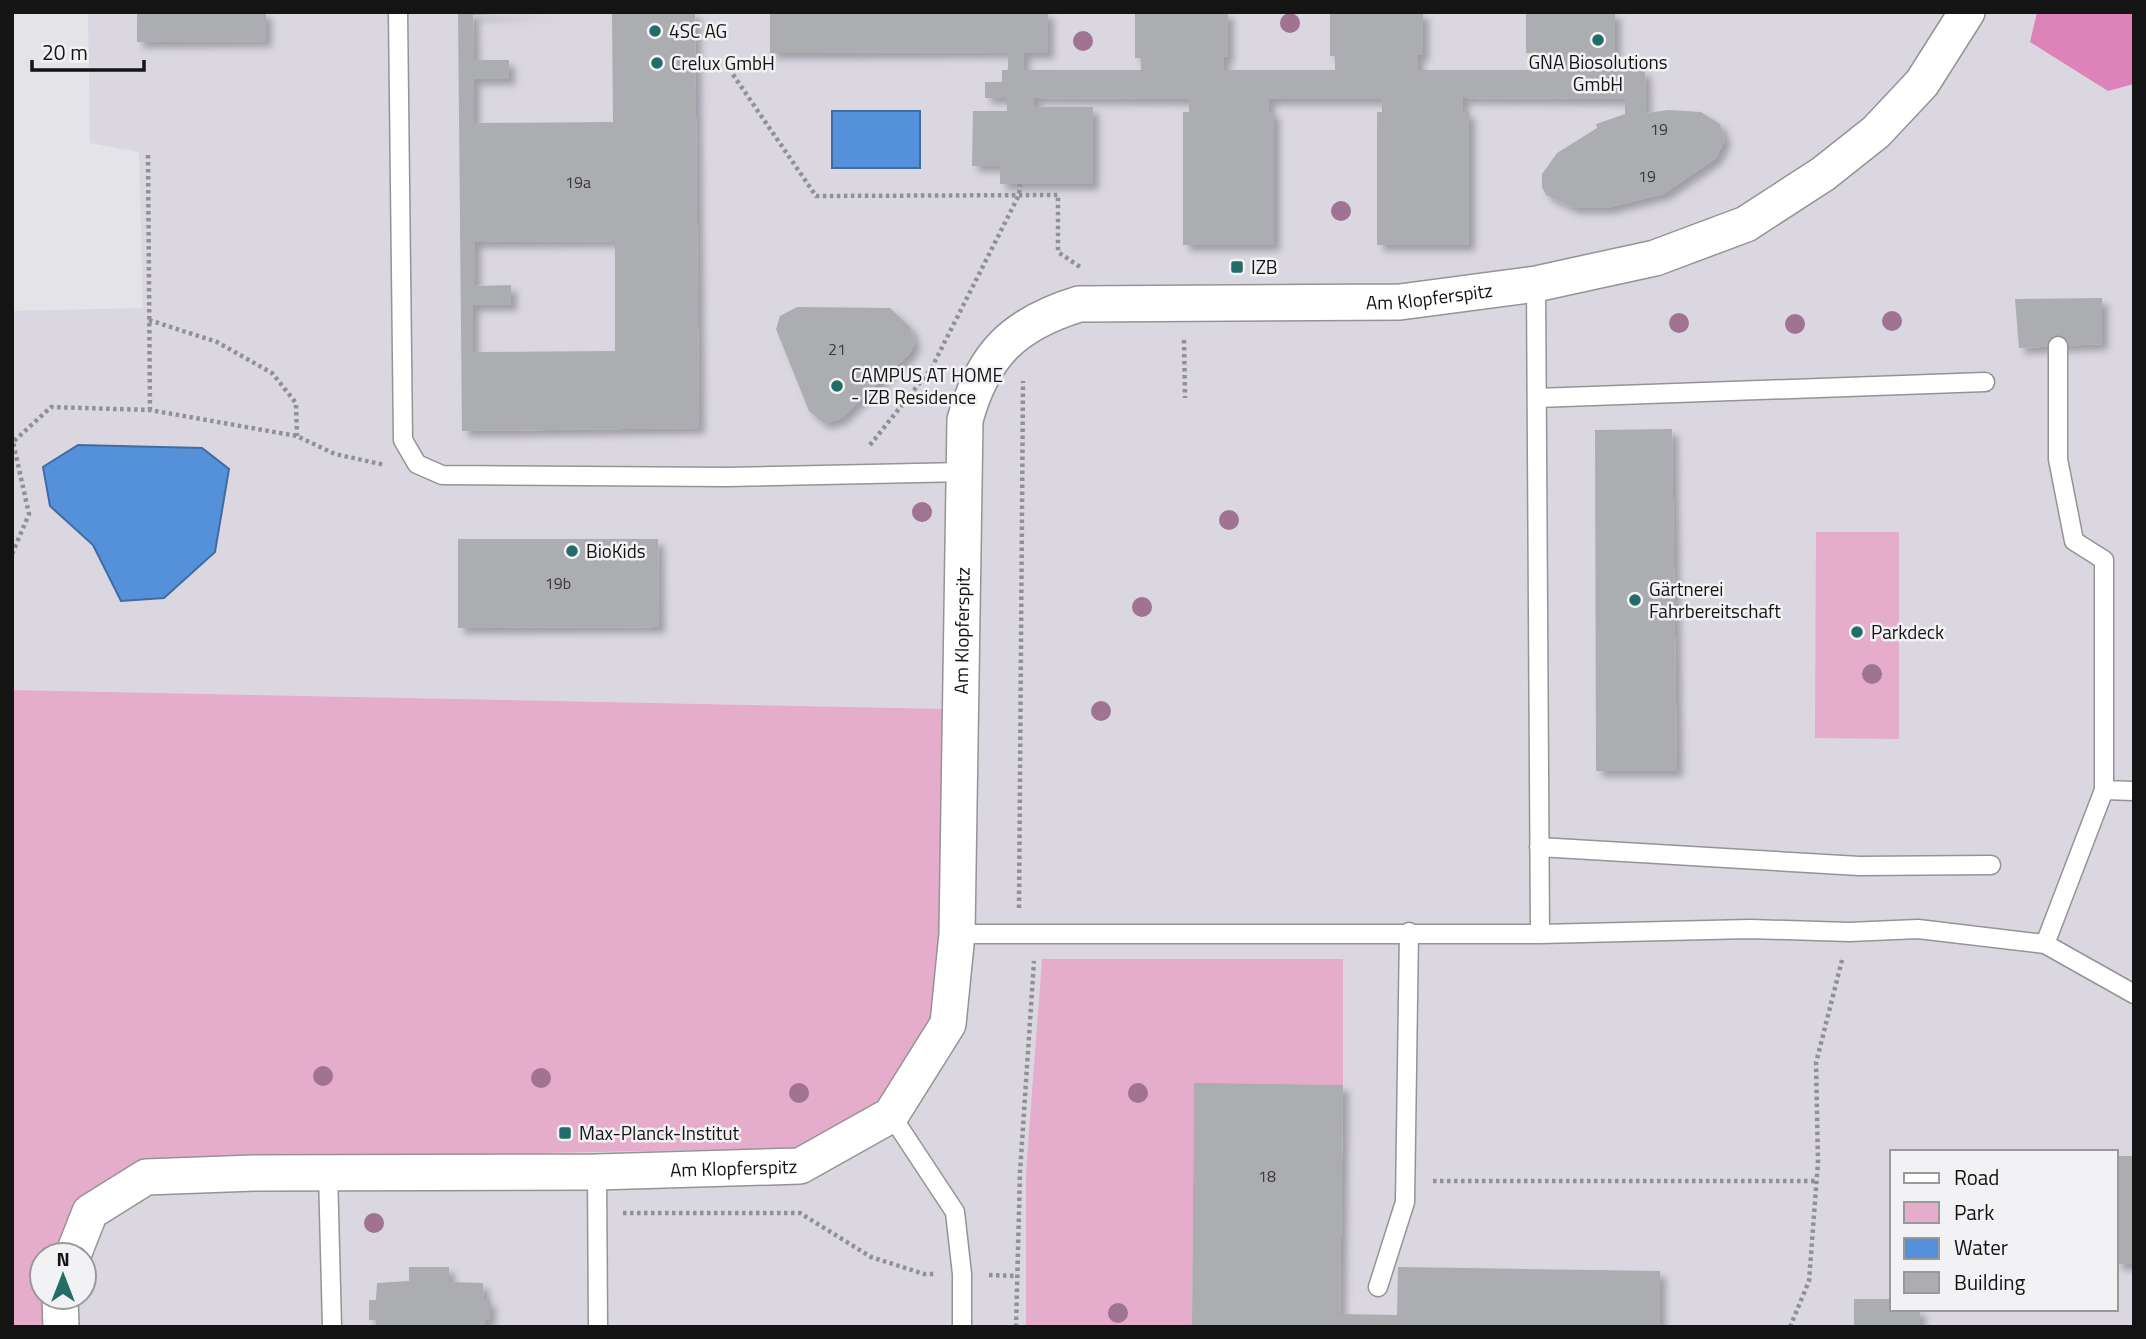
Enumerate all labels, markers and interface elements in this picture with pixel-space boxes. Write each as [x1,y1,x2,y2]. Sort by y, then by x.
place label: 4SC AG [669,16,727,45]
marker: 4SC AG [647,23,663,39]
scale bar [32,28,144,72]
marker: GNA Biosolutions GmbH [1590,32,1606,48]
text: 20 m [42,36,88,68]
place label: GNA Biosolutions GmbH [1528,47,1668,98]
place label: Crelux GmbH [671,48,775,77]
marker: Crelux GmbH [649,55,665,71]
house number: 19 [1650,117,1668,141]
house number: 19 [1638,164,1656,188]
house number: 19a [565,170,591,194]
place label: IZB [1251,252,1278,281]
marker: IZB [1229,259,1245,275]
street label: Am Klopferspitz [1366,275,1494,316]
house number: 21 [828,337,846,361]
place label: CAMPUS AT HOME - IZB Residence [851,360,1003,411]
marker: CAMPUS AT HOME - IZB Residence [829,378,845,394]
place label: BioKids [586,536,646,565]
marker: BioKids [564,543,580,559]
street label: Am Klopferspitz [946,567,977,695]
house number: 19b [545,571,571,595]
place label: Gärtnerei Fahrbereitschaft [1649,574,1781,625]
marker: Gärtnerei Fahrbereitschaft [1627,592,1643,608]
place label: Parkdeck [1871,617,1944,646]
marker: Parkdeck [1849,624,1865,640]
place label: Max-Planck-Institut [579,1118,739,1147]
marker: Max-Planck-Institut [557,1125,573,1141]
legend [1890,1150,2118,1311]
street label: Am Klopferspitz [670,1151,798,1184]
text: Road [1954,1161,1999,1193]
house number: 18 [1258,1164,1276,1188]
text: Park [1954,1196,1994,1228]
text: Water [1954,1231,2008,1263]
north arrow [28,1241,98,1311]
text: N [56,1244,70,1273]
text: Building [1954,1266,2026,1298]

